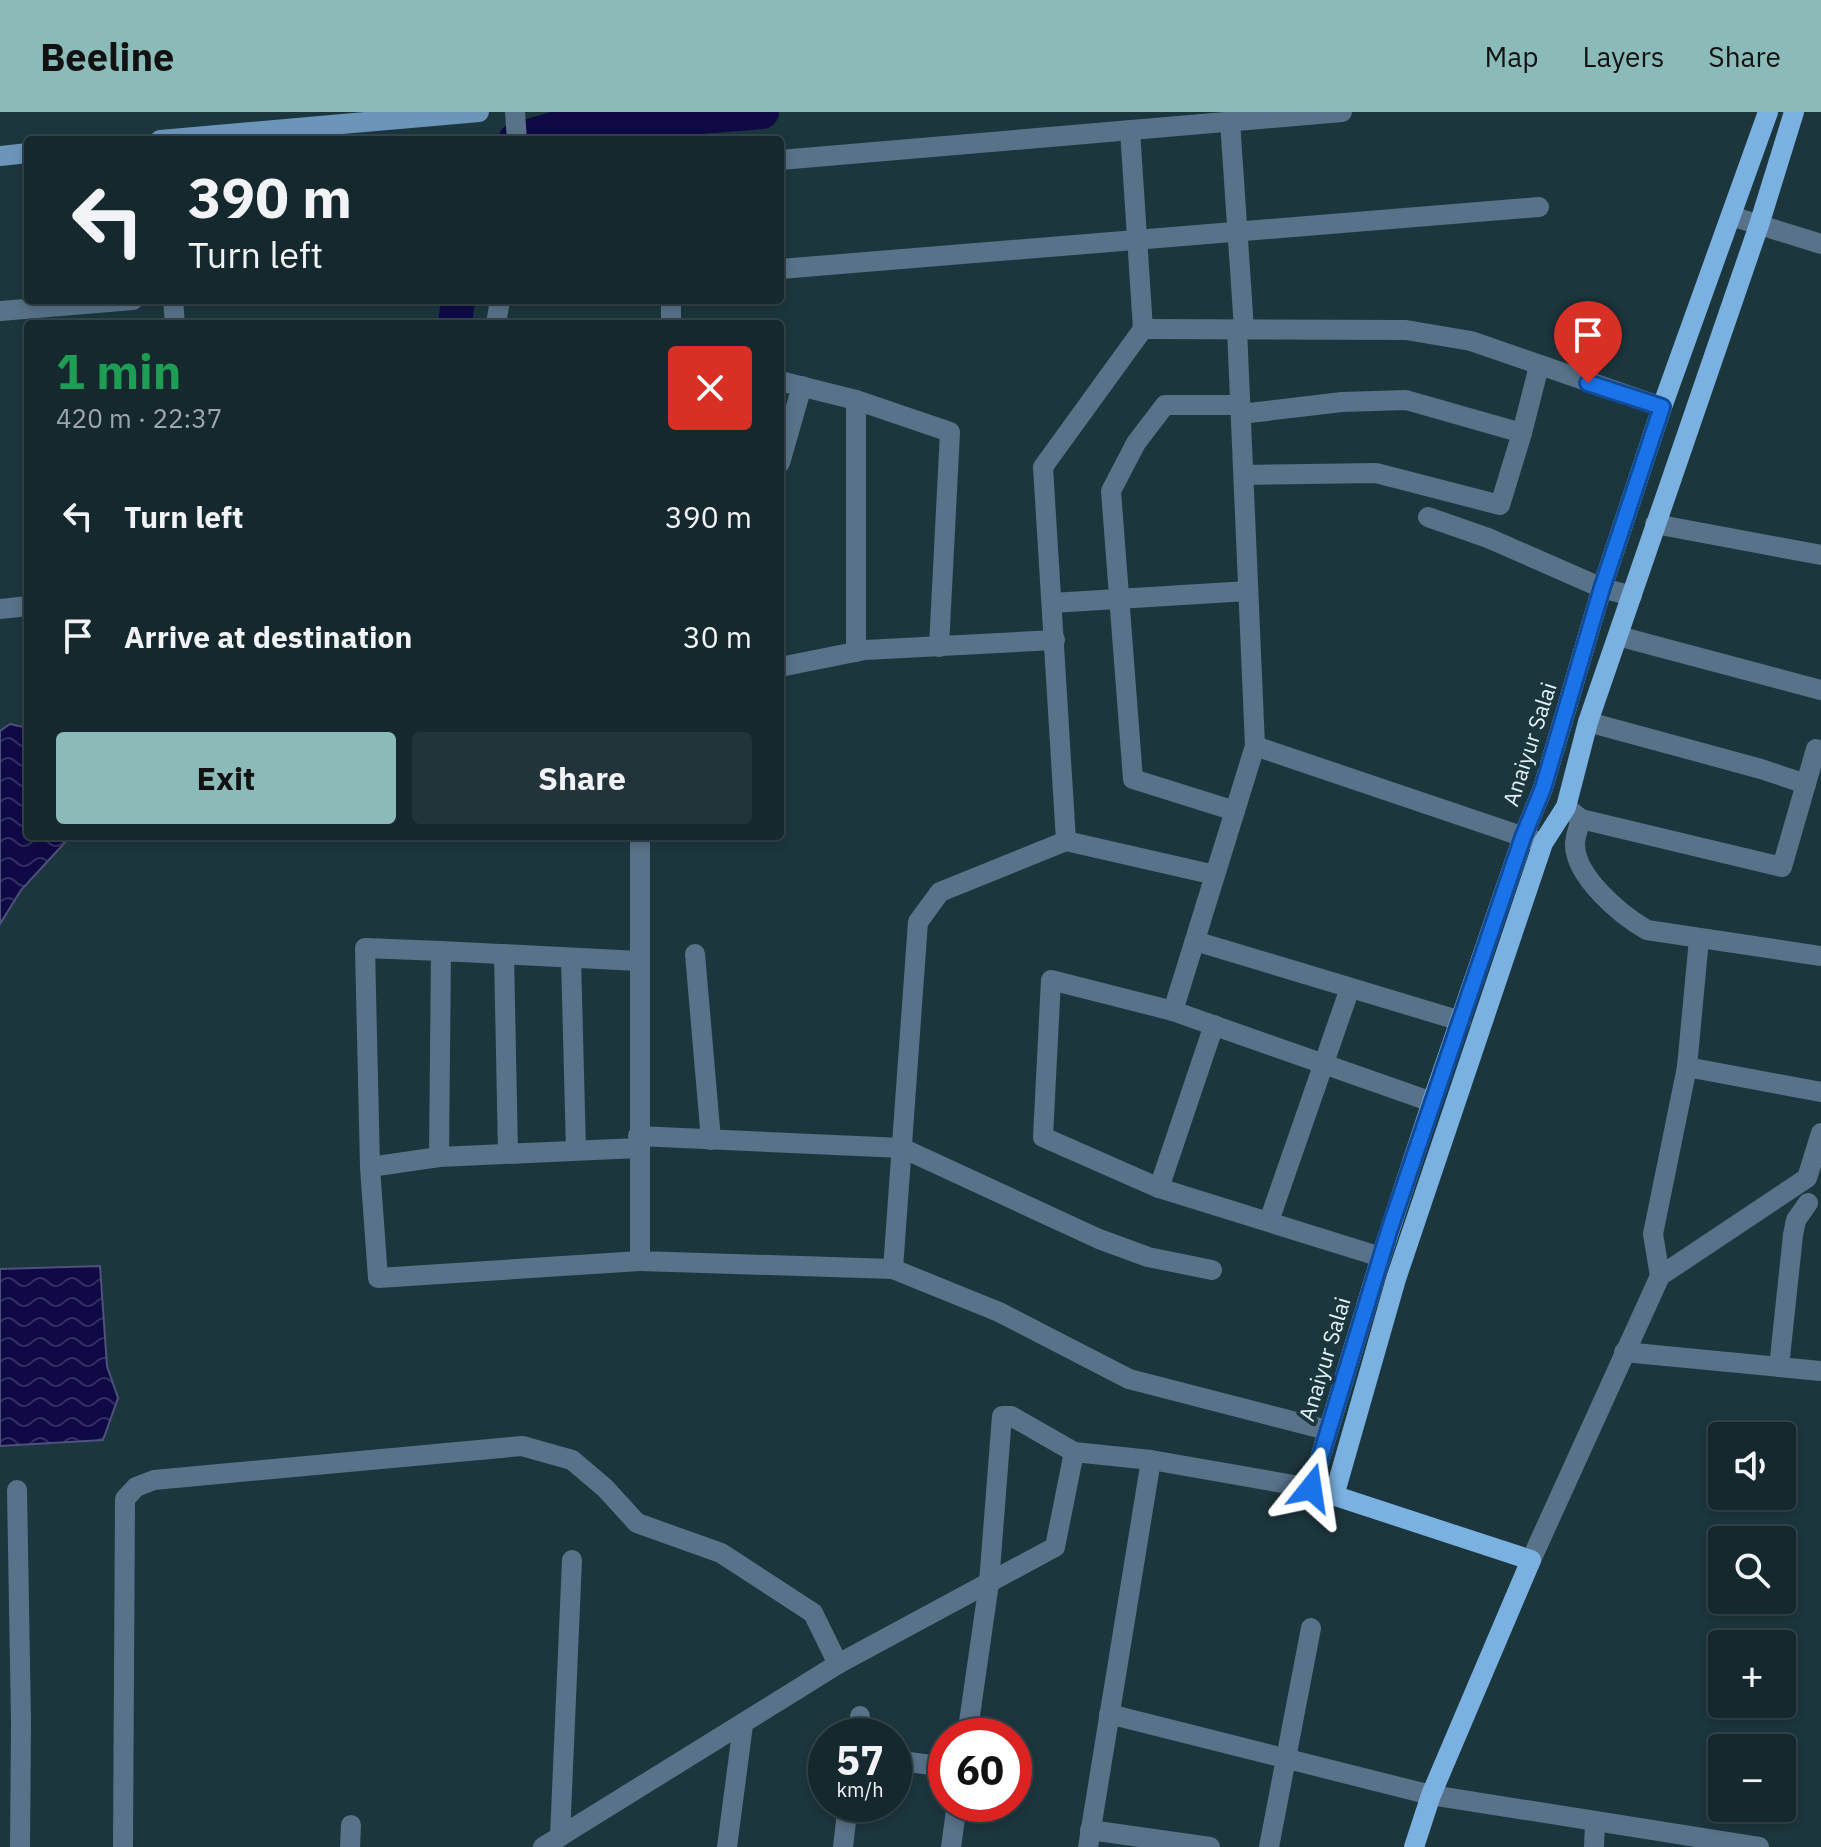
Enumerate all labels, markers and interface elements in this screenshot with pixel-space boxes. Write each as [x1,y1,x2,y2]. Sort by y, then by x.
text: Beeline [40,32,174,81]
text: Map [1484,38,1538,75]
text: Layers [1582,38,1664,75]
text: Share [1708,38,1781,75]
text: 390 m [188,161,352,233]
icon: left [56,168,160,272]
text: Turn left [188,231,323,278]
pin [1554,301,1622,383]
icon: arrive [1566,313,1610,357]
text: 1 min [56,340,181,402]
button: close [668,346,752,430]
text: 420 m · 22:37 [56,401,222,435]
icon: left [56,494,100,538]
text: Turn left [124,497,243,536]
text: 390 m [665,497,752,536]
icon: arrive [56,614,100,658]
text: Arrive at destination [124,617,412,656]
text: 30 m [683,617,752,656]
street label: Anaiyur Salai [1495,678,1563,810]
button: Exit [56,732,396,824]
button: Share [412,732,752,824]
street label: Anaiyur Salai [1291,1293,1357,1425]
map controls [1708,1422,1796,1822]
button: sound [1708,1422,1796,1510]
position arrow [1269,1446,1353,1530]
button: search [1708,1526,1796,1614]
button: + [1708,1630,1796,1718]
speed limit sign: 60 [928,1718,1032,1822]
text: 57 [836,1734,884,1786]
button: − [1708,1734,1796,1822]
text: km/h [836,1776,884,1803]

